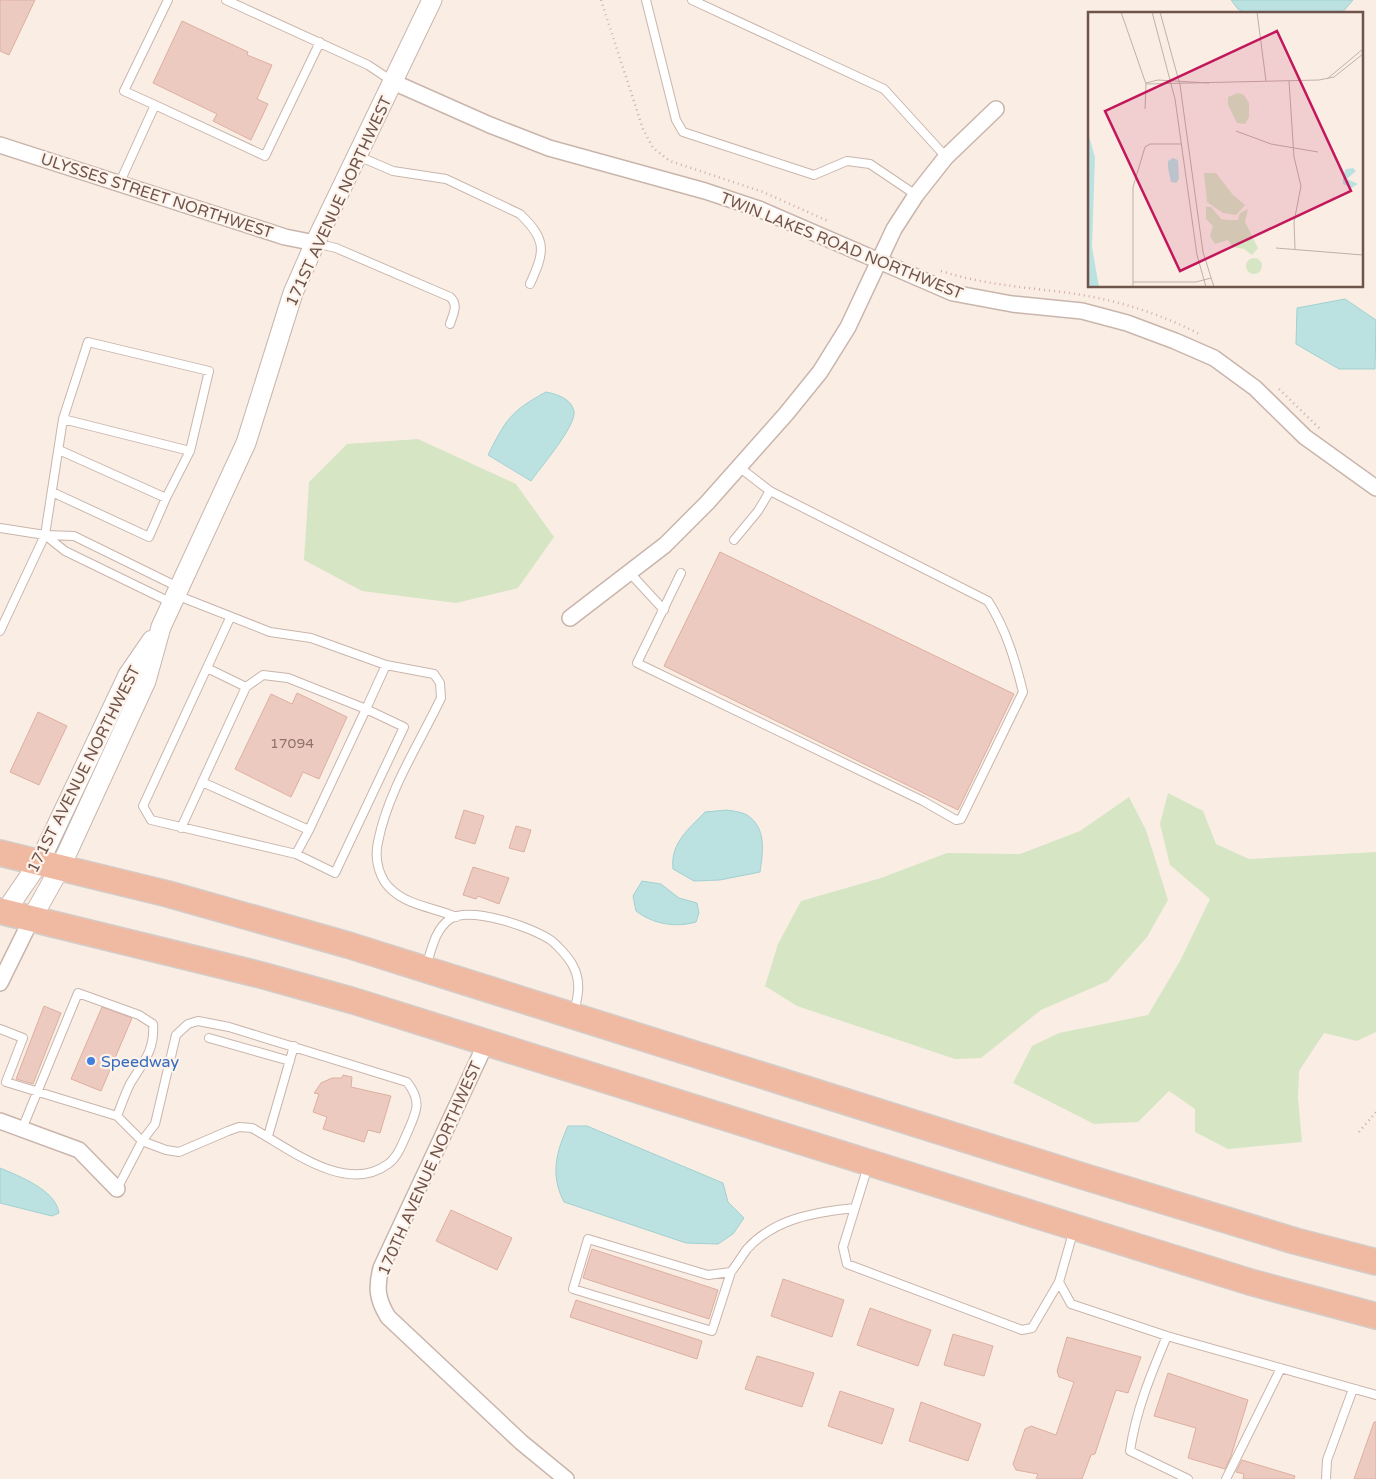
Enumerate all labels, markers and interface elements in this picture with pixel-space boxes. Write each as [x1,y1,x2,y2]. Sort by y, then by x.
inset map [1088,12,1364,288]
street label: 171ST AVENUE NORTHWEST [281,93,397,310]
street label: ULYSSES STREET NORTHWEST [38,149,276,243]
street label: TWIN LAKES ROAD NORTHWEST [717,188,966,304]
street label: 171ST AVENUE NORTHWEST [23,662,145,876]
house number: 17094 [270,735,314,752]
place label: Speedway [101,1052,179,1072]
marker: Speedway [85,1055,97,1067]
street label: 170TH AVENUE NORTHWEST [374,1058,486,1279]

